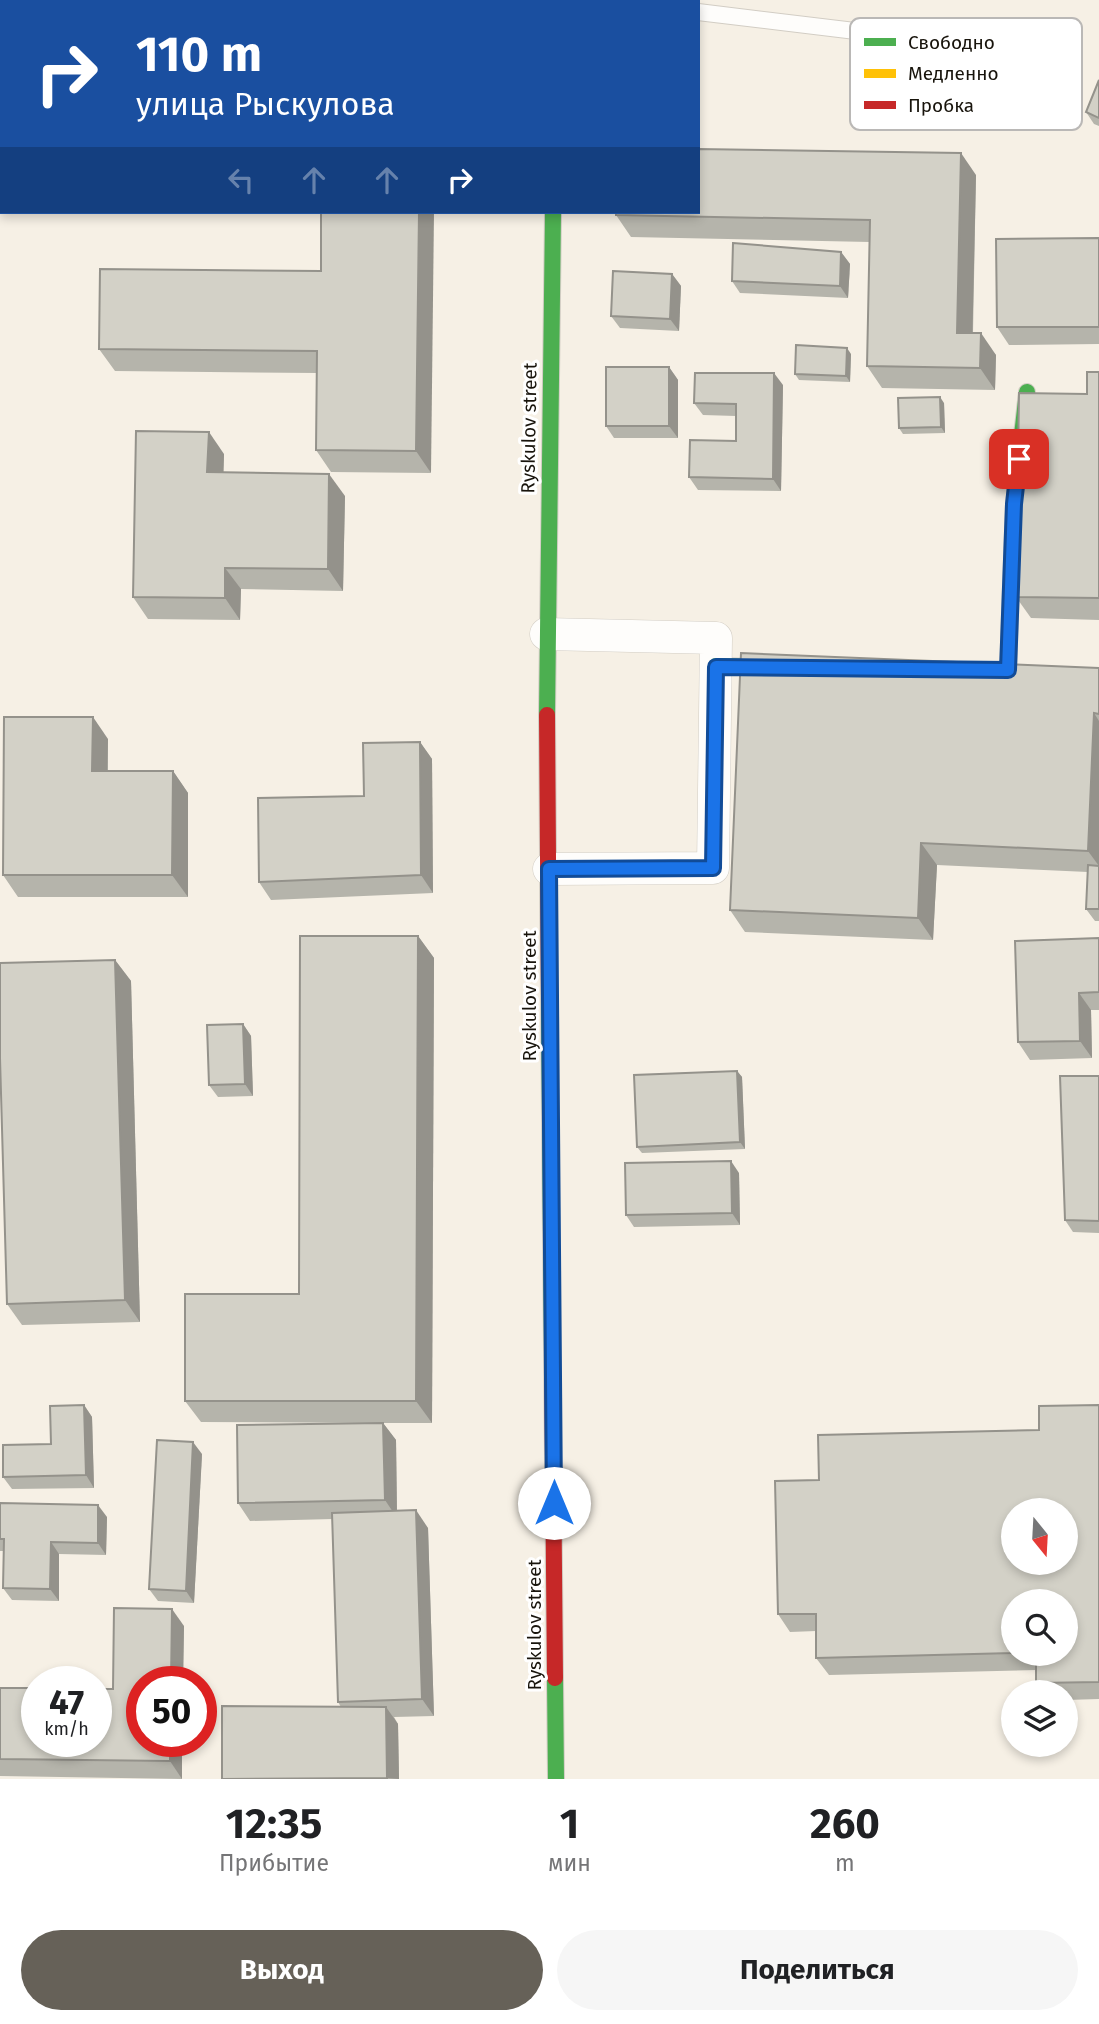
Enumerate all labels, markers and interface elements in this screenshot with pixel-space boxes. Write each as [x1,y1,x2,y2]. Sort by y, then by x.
legend [850,18,1082,130]
text: 110 m [136,25,262,84]
icon: right [21,28,112,119]
text: Свободно [908,31,995,54]
text: Медленно [908,62,999,85]
text: улица Рыскулова [136,85,395,123]
text: Пробка [908,94,974,117]
icon: left [222,161,260,199]
icon: ahead [295,161,333,199]
icon: ahead [368,161,406,199]
icon: right [441,161,479,199]
street label: Ryskulov street [516,362,542,494]
pin [989,429,1049,489]
icon: arrive [1000,440,1038,478]
street label: Ryskulov street [518,930,541,1062]
position arrow [517,1466,591,1540]
north arrow [1001,1498,1078,1575]
map controls [1001,1498,1078,1757]
street label: Ryskulov street [523,1559,546,1691]
button: search [1001,1589,1078,1666]
speed limit sign: 50 [126,1666,217,1757]
button: layers [1001,1680,1078,1757]
text: 47 [49,1681,84,1723]
text: km/h [44,1718,89,1740]
text: 12:35 [226,1799,322,1849]
text: 1 [560,1799,579,1849]
text: 260 [810,1799,880,1849]
text: Прибытие [219,1849,329,1877]
text: мин [548,1849,591,1877]
text: m [835,1849,855,1877]
button: Выход [21,1930,543,2010]
button: Поделиться [557,1930,1078,2010]

